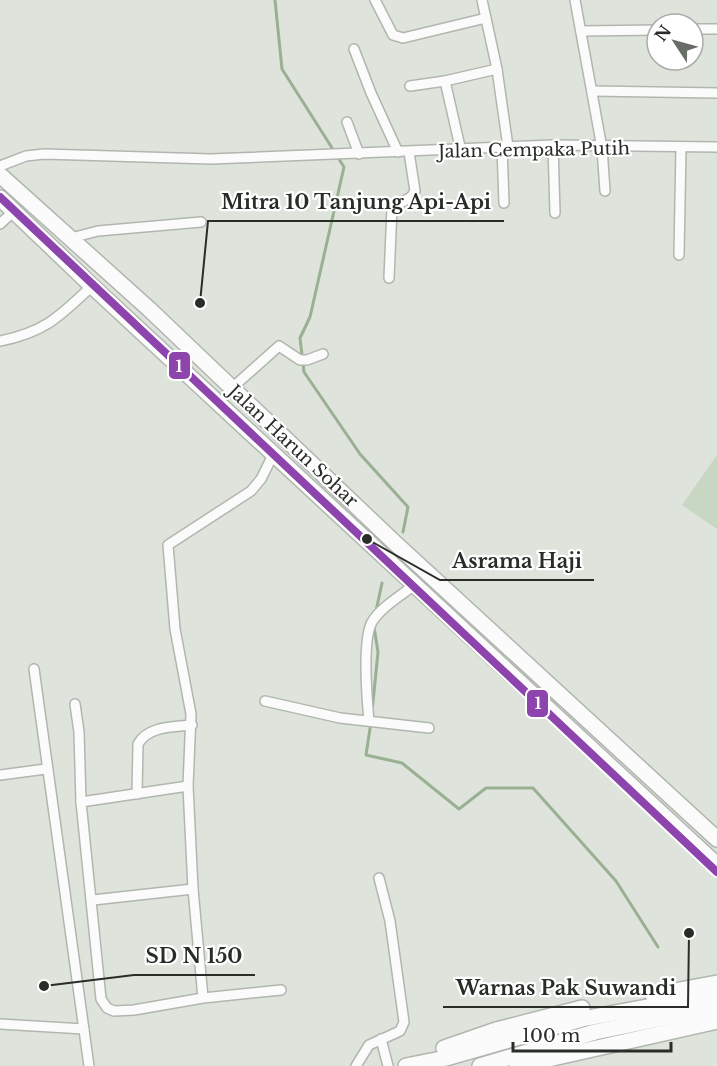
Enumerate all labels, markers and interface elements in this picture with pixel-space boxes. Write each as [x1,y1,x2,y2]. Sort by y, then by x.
north arrow [645,12,705,72]
text: N [650,21,675,45]
street label: Jalan Cempaka Putih [436,137,630,163]
callout: Mitra 10 Tanjung Api-Api [208,183,504,221]
text: Mitra 10 Tanjung Api-Api [221,190,491,214]
line badge: 1 [168,351,191,380]
text: 1 [176,356,183,376]
street label: Jalan Harun Sohar [222,379,363,512]
callout: Asrama Haji [440,542,594,580]
text: Asrama Haji [451,549,582,573]
line badge: 1 [526,689,549,718]
text: 1 [535,693,542,713]
callout: SD N 150 [134,937,255,975]
text: SD N 150 [146,944,242,968]
callout: Warnas Pak Suwandi [443,969,688,1007]
text: Warnas Pak Suwandi [455,976,676,1000]
scale bar [513,1015,670,1053]
text: 100 m [522,1025,580,1047]

